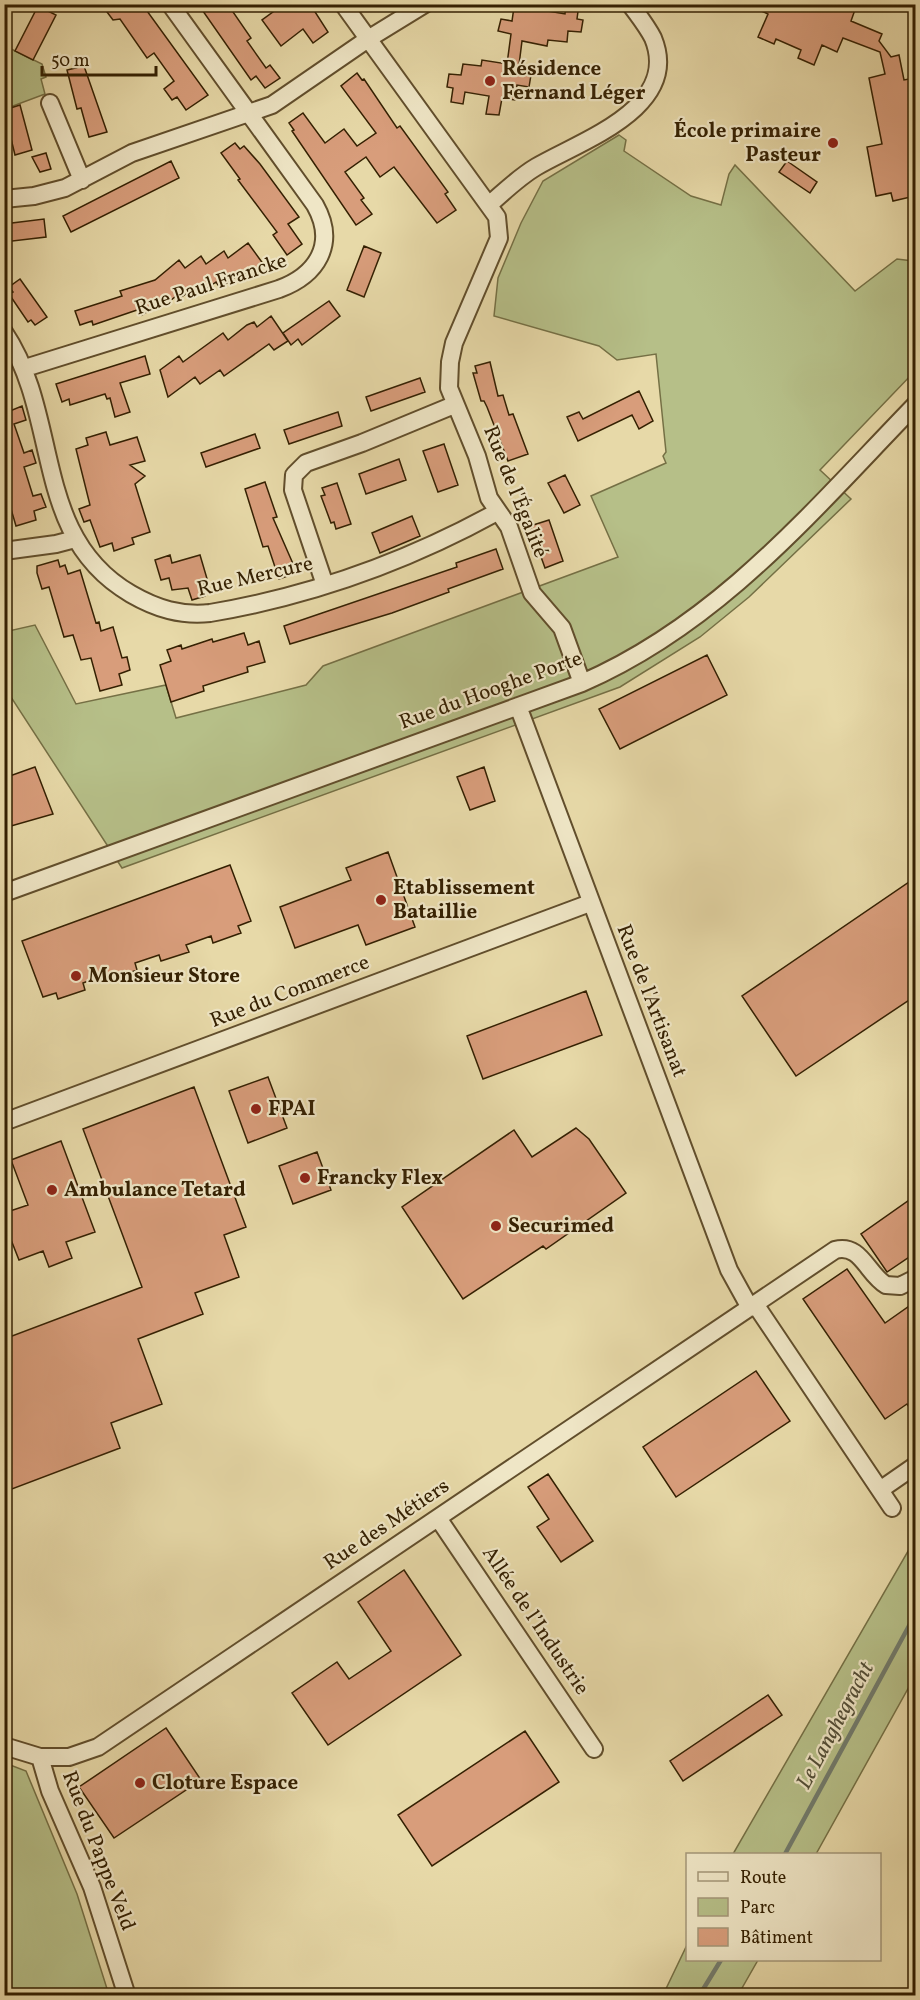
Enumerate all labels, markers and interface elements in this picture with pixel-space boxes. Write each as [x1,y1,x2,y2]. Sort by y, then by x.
scale bar [42,39,156,77]
text: 50 m [51,49,90,74]
place label: Résidence Fernand Léger [502,55,645,108]
marker: Résidence Fernand Léger [483,74,497,88]
place label: École primaire Pasteur [674,117,821,170]
marker: École primaire Pasteur [826,136,840,150]
street label: Rue Paul Francke [131,247,291,323]
street label: Rue de l'Égalité [475,422,555,562]
street label: Rue Mercure [194,550,316,604]
street label: Rue du Hooghe Porte [396,644,587,738]
place label: Etablissement Bataillie [393,874,535,927]
marker: Etablissement Bataillie [374,893,388,907]
street label: Rue de l'Artisanat [609,920,693,1082]
street label: Rue du Commerce [206,948,374,1036]
place label: Monsieur Store [88,962,240,991]
marker: Monsieur Store [69,969,83,983]
place label: FPAI [268,1095,316,1124]
marker: FPAI [249,1102,263,1116]
place label: Francky Flex [317,1164,443,1193]
marker: Francky Flex [298,1171,312,1185]
place label: Ambulance Tetard [64,1176,246,1205]
marker: Ambulance Tetard [45,1183,59,1197]
place label: Securimed [508,1212,614,1241]
marker: Securimed [489,1219,503,1233]
street label: Rue des Métiers [318,1472,456,1578]
street label: Allée de l’Industrie [474,1541,596,1701]
water label: Le Langhegracht [789,1656,883,1795]
street label: Rue du Pappe Veld [54,1767,142,1935]
place label: Cloture Espace [152,1769,298,1798]
marker: Cloture Espace [133,1776,147,1790]
legend [686,1853,881,1961]
text: Route [740,1866,786,1891]
text: Parc [740,1896,775,1921]
text: Bâtiment [740,1926,813,1951]

